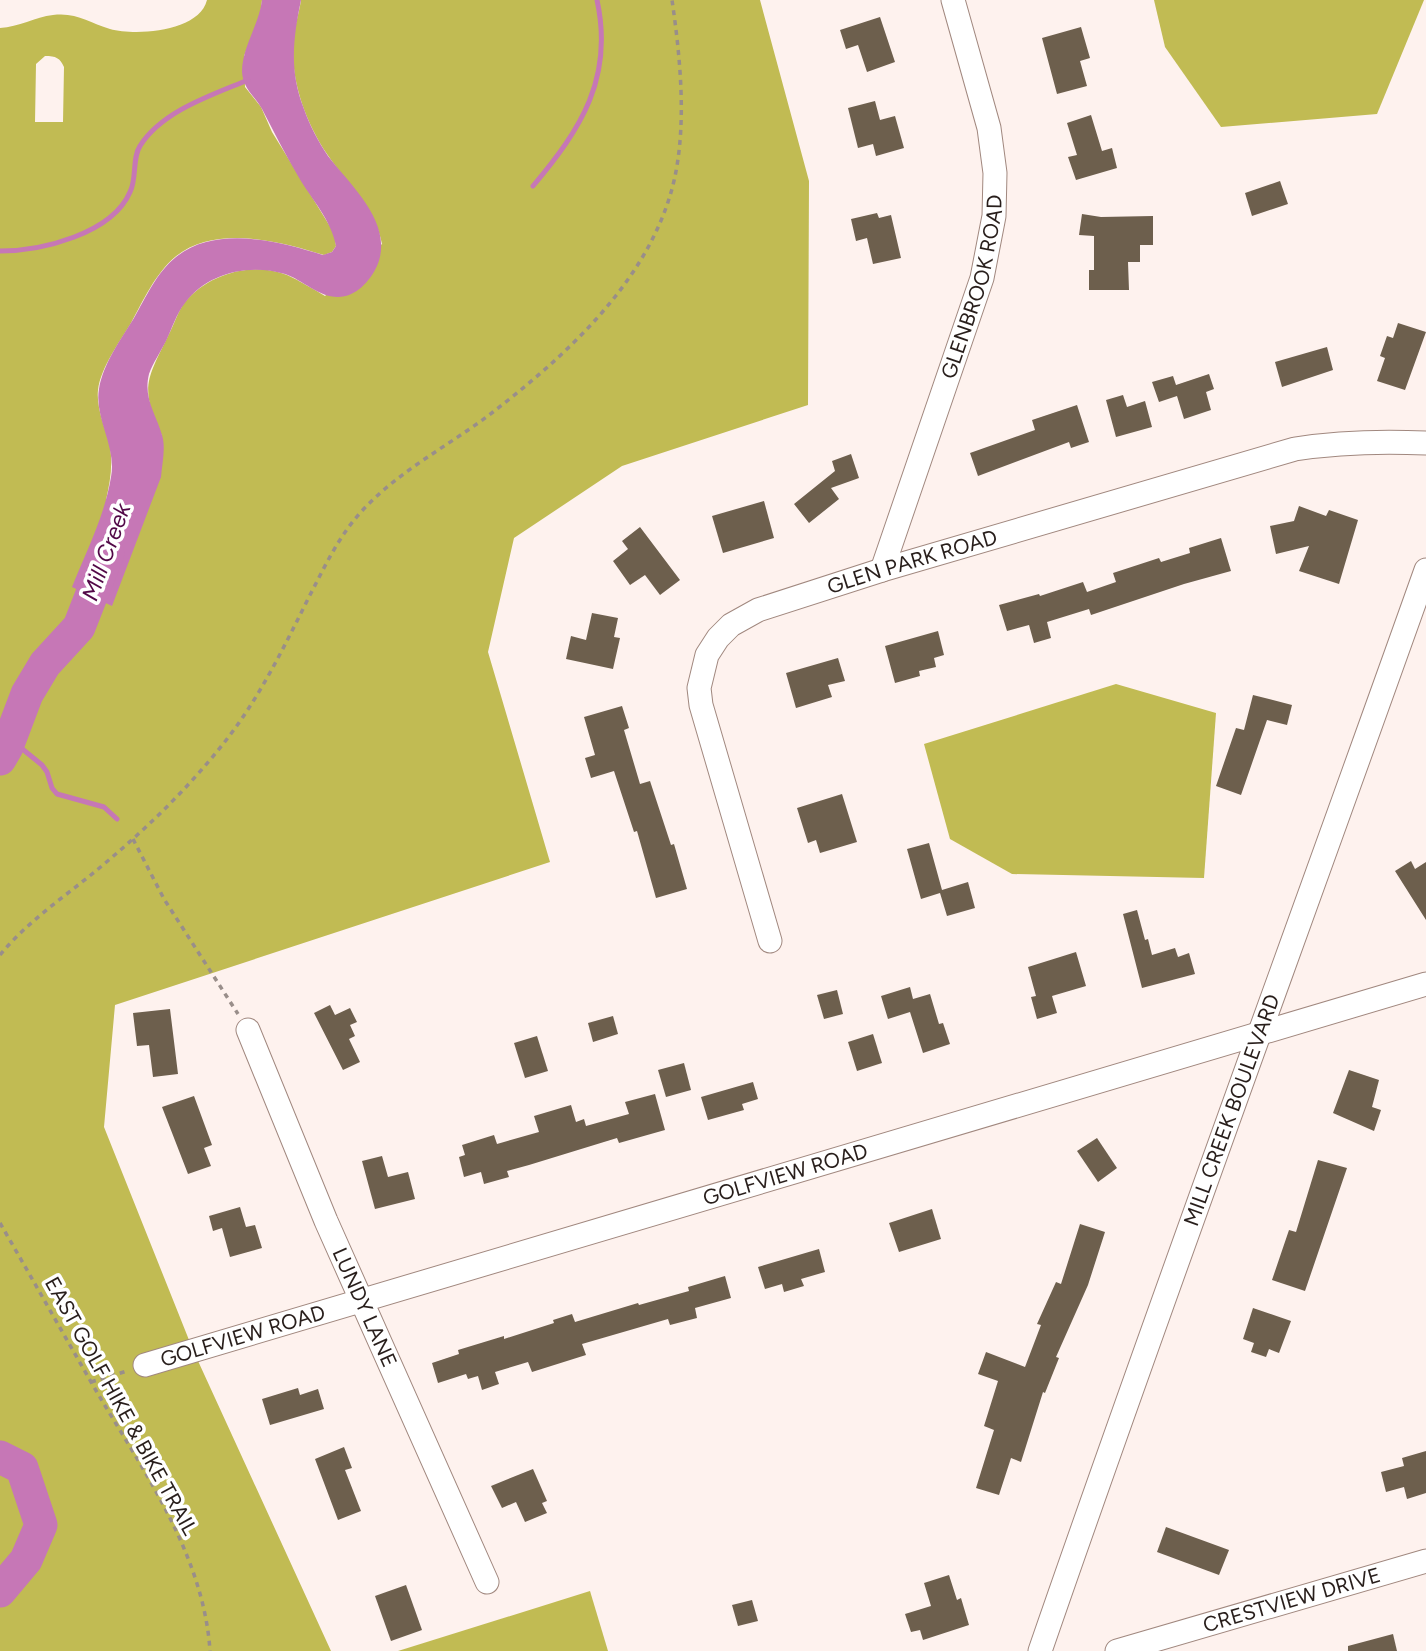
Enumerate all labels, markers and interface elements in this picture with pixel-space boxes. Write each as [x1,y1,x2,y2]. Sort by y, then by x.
street label: GLENBROOK ROAD [935,194,1007,382]
water label: Mill Creek [75,499,137,604]
street label: GLEN PARK ROAD [824,524,1000,599]
street label: MILL CREEK BOULEVARD [1178,991,1285,1229]
street label: GOLFVIEW ROAD [700,1138,871,1210]
street label: LUNDY LANE [328,1244,403,1371]
street label: EAST GOLF HIKE & BIKE TRAIL [40,1272,203,1539]
street label: GOLFVIEW ROAD [157,1299,328,1372]
street label: CRESTVIEW DRIVE [1200,1562,1383,1637]

